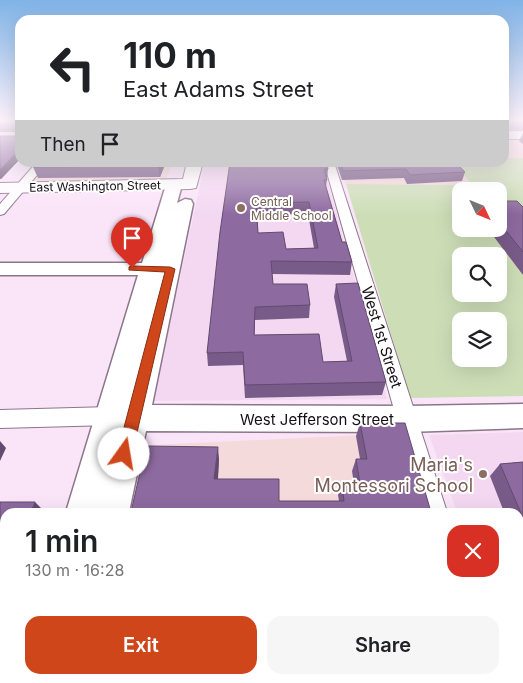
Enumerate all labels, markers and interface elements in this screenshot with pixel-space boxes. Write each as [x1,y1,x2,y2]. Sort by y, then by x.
text: 110 m [123,34,217,76]
icon: left [40,35,105,100]
text: East Adams Street [123,76,314,102]
icon: arrive [96,130,124,158]
text: Then [40,133,86,156]
street label: East Washington Street [29,177,161,195]
north arrow [452,182,508,238]
map controls [452,182,507,367]
place label: Central Middle School [251,194,332,223]
marker: Central Middle School [235,202,247,214]
pin [111,217,153,268]
icon: arrive [118,224,146,252]
button: search [452,247,507,302]
street label: West 1st Street [358,284,407,390]
button: layers [452,312,507,367]
street label: West Jefferson Street [240,410,394,429]
position arrow [97,427,149,479]
place label: Maria's Montessori School [314,454,473,496]
marker: Maria's Montessori School [477,468,489,480]
text: 1 min [25,523,98,559]
button: close [447,525,499,577]
text: 130 m · 16:28 [25,560,124,580]
button: Exit [25,616,257,674]
button: Share [267,616,499,674]

